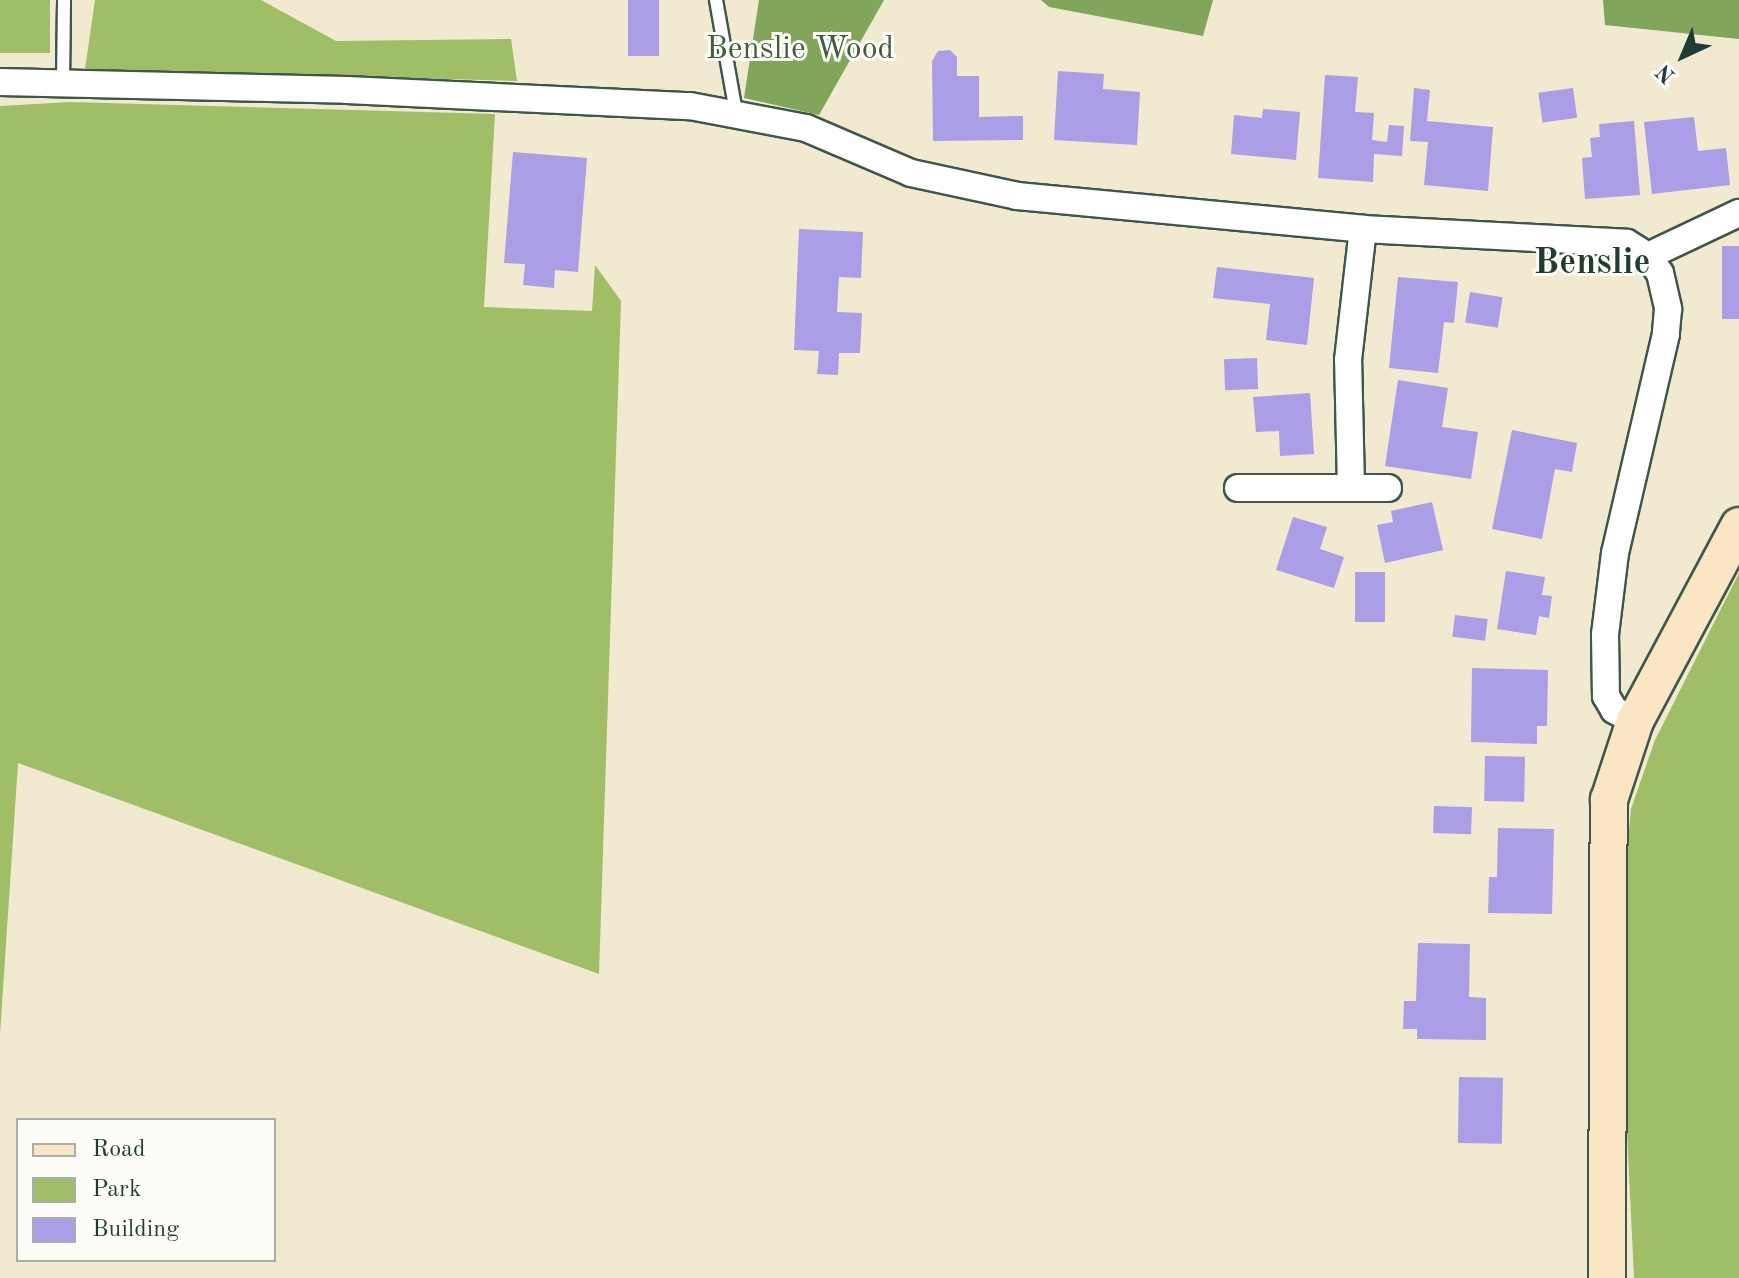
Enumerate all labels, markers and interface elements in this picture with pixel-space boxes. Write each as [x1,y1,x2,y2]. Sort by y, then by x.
north arrow [1643,16,1723,96]
park label: Benslie Wood [706,31,894,69]
text: N [1653,60,1680,87]
district label: Benslie [1534,243,1650,287]
legend [16,1118,276,1262]
text: Road [92,1138,145,1162]
text: Park [92,1178,141,1202]
text: Building [92,1218,179,1242]

